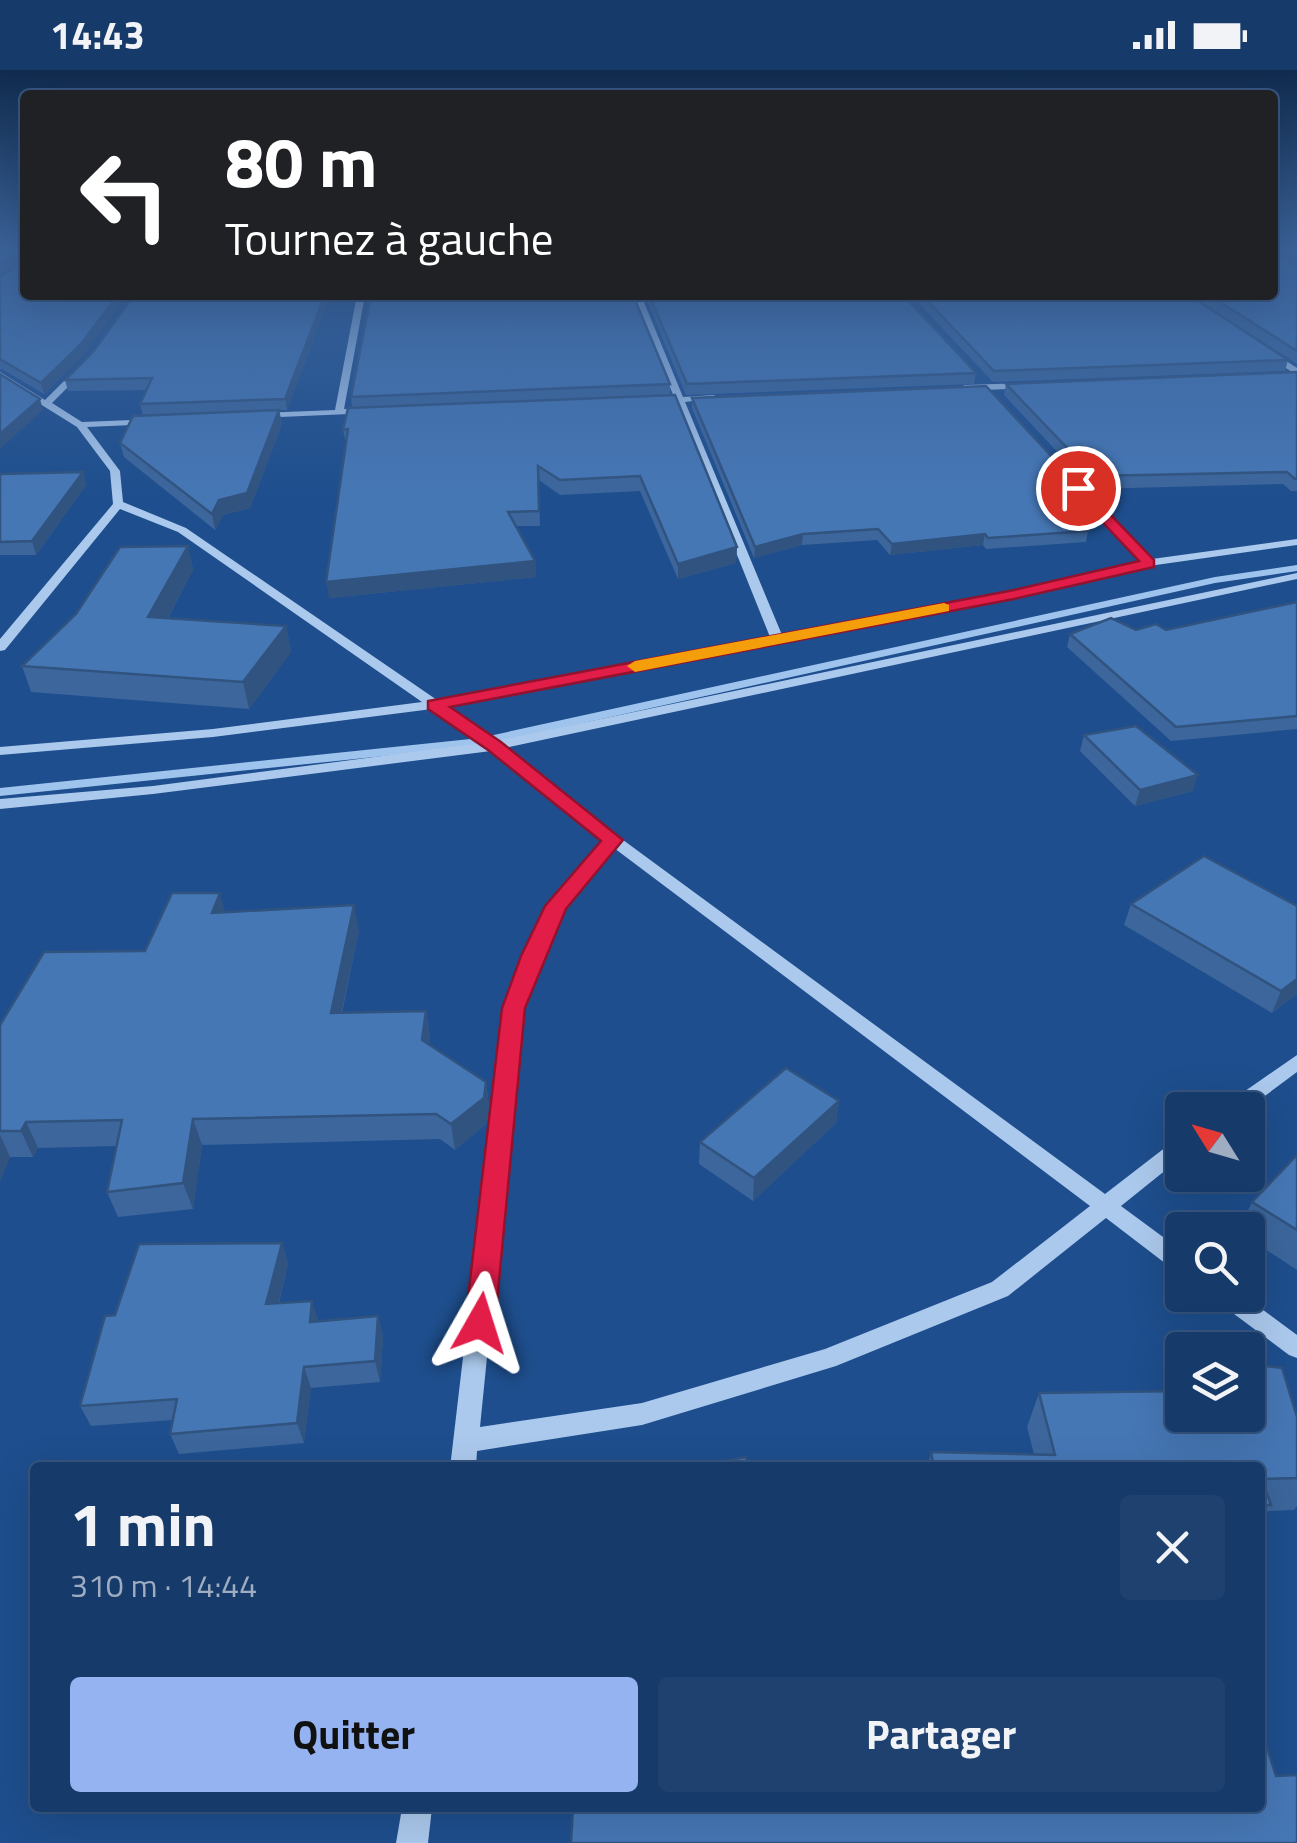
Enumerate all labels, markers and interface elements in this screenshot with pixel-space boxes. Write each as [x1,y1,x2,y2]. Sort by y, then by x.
text: 14:43 [50,6,145,64]
text: 80 m [225,108,378,214]
icon: left [60,130,190,260]
text: Tournez à gauche [225,204,554,272]
pin [1036,446,1121,531]
icon: arrive [1051,461,1106,516]
north arrow [1165,1092,1265,1192]
map controls [1165,1092,1265,1432]
button: search [1165,1212,1265,1312]
position arrow [428,1271,532,1375]
button: layers [1165,1332,1265,1432]
text: 1 min [70,1478,216,1569]
button: close [1120,1495,1225,1600]
text: 310 m · 14:44 [70,1561,257,1609]
button: Quitter [70,1677,638,1792]
button: Partager [658,1677,1225,1792]

